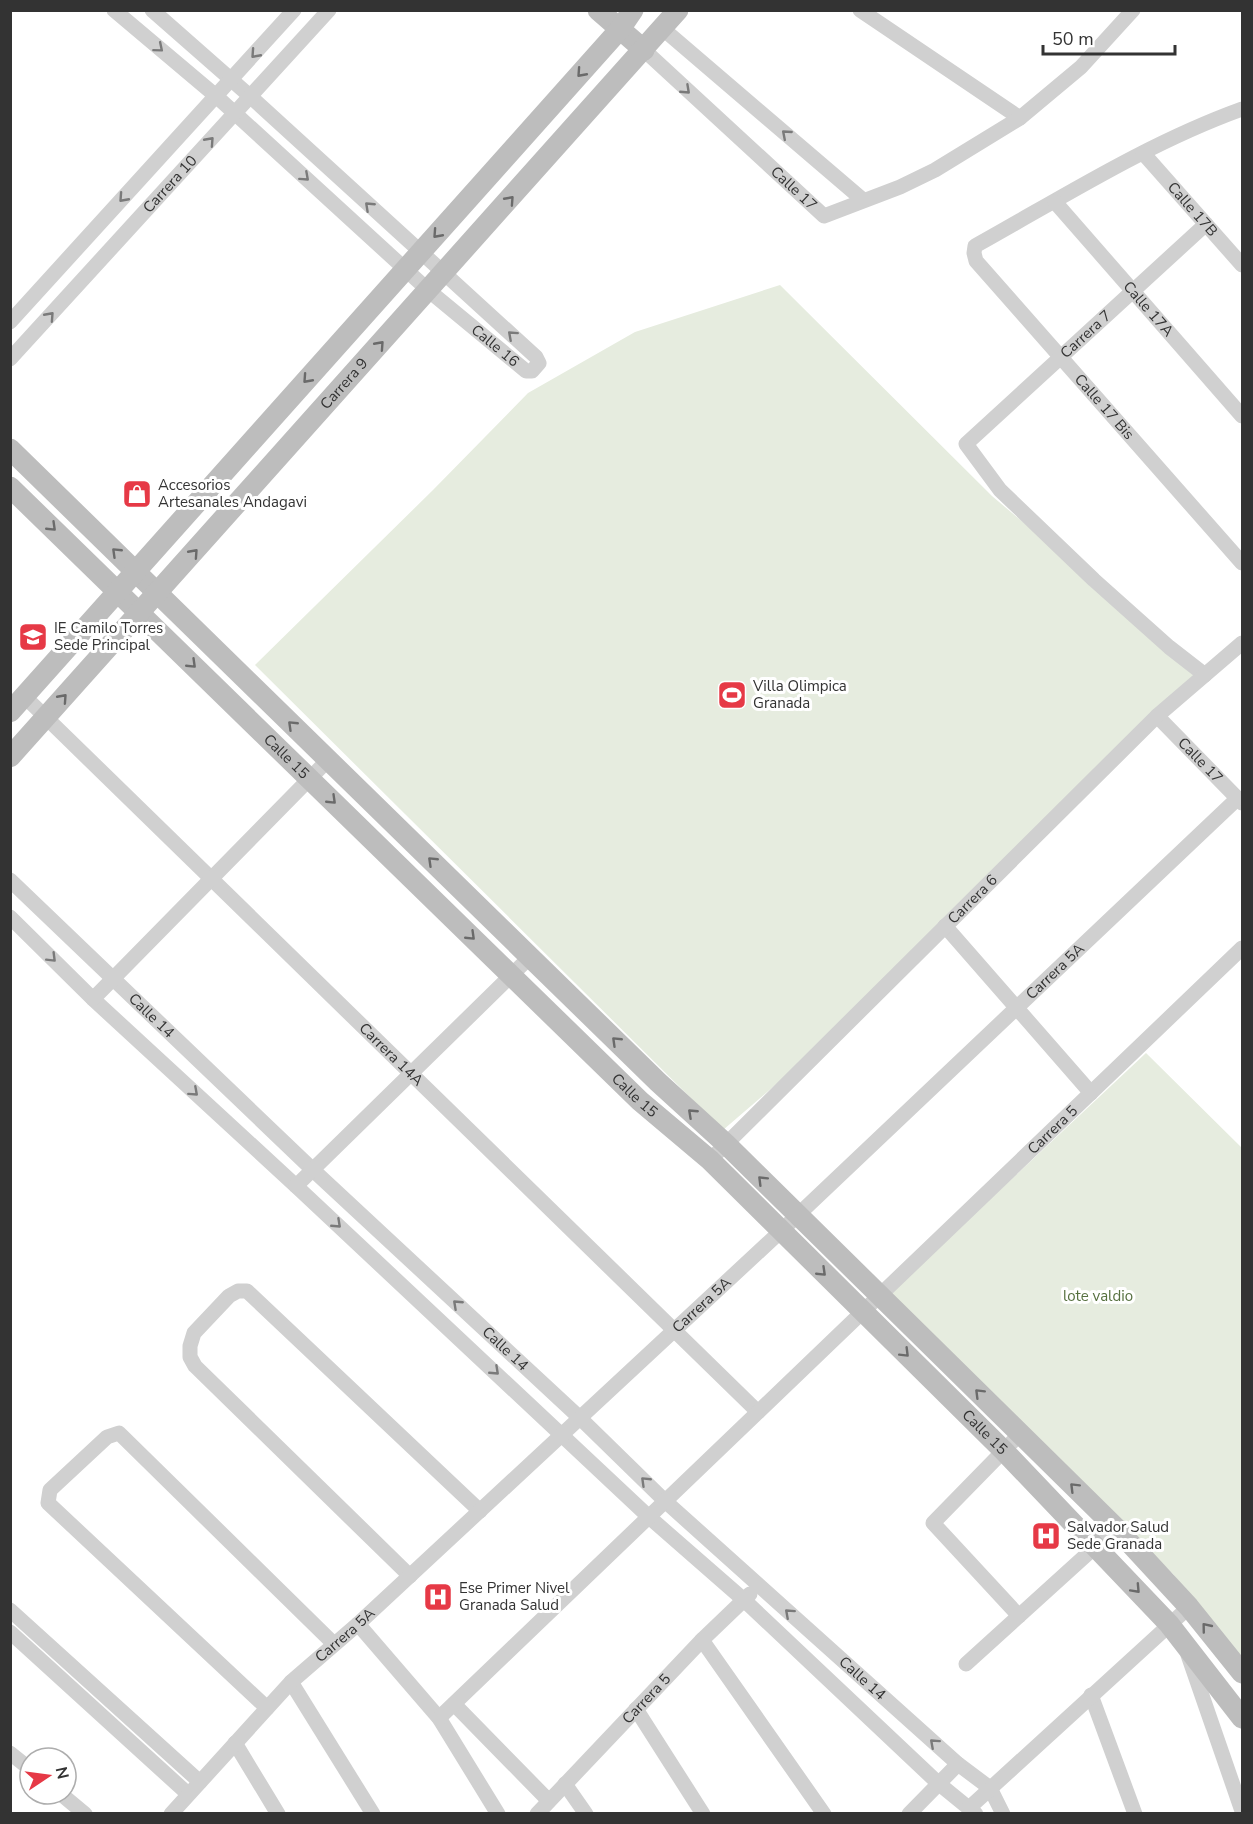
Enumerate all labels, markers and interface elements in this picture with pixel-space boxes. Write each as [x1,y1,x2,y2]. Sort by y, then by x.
scale bar [1043,18,1175,56]
text: 50 m [1052,27,1094,51]
one-way arrow [152,41,163,52]
one-way arrow [251,47,262,58]
one-way arrow [577,66,588,76]
one-way arrow [679,82,690,93]
one-way arrow [782,130,793,141]
one-way arrow [203,137,214,148]
street label: Carrera 10 [138,151,201,217]
street label: Calle 17 [766,162,822,215]
one-way arrow [298,170,309,181]
street label: Calle 17B [1163,178,1222,241]
one-way arrow [119,191,130,202]
one-way arrow [503,196,514,206]
one-way arrow [365,202,376,213]
one-way arrow [433,227,444,238]
street label: Calle 17A [1119,277,1178,341]
street label: Carrera 7 [1056,306,1116,363]
one-way arrow [43,312,54,322]
street label: Calle 16 [467,320,523,371]
one-way arrow [508,331,518,342]
one-way arrow [373,341,384,352]
street label: Carrera 9 [316,354,372,414]
street label: Calle 17 Bis [1070,370,1139,444]
one-way arrow [303,372,314,383]
place label: Accesorios Artesanales Andagavi [158,475,307,512]
shop icon: Accesorios Artesanales Andagavi [121,478,153,510]
one-way arrow [45,520,56,531]
one-way arrow [112,549,123,560]
one-way arrow [187,549,198,560]
place label: IE Camilo Torres Sede Principal [54,618,163,655]
school or university icon: IE Camilo Torres Sede Principal [17,621,49,653]
one-way arrow [185,656,196,667]
place label: Villa Olimpica Granada [752,676,847,713]
sports icon: Villa Olimpica Granada [716,679,748,711]
one-way arrow [56,694,67,705]
one-way arrow [289,721,300,732]
street label: Calle 15 [259,730,314,783]
street label: Calle 17 [1173,733,1227,788]
one-way arrow [324,792,335,803]
one-way arrow [428,857,438,868]
street label: Carrera 6 [943,870,1002,928]
one-way arrow [464,928,475,939]
street label: Carrera 5A [1022,939,1089,1004]
one-way arrow [44,951,55,962]
street label: Calle 14 [124,989,179,1042]
street label: Carrera 14A [355,1018,428,1090]
one-way arrow [613,1038,624,1049]
street label: Calle 15 [607,1069,662,1122]
one-way arrow [187,1085,198,1096]
street label: Carrera 5 [1023,1101,1082,1159]
one-way arrow [688,1109,699,1120]
one-way arrow [758,1176,768,1187]
one-way arrow [331,1217,341,1228]
one-way arrow [815,1264,826,1275]
street label: Carrera 5A [668,1272,735,1337]
park label: lote valdio [1063,1286,1133,1306]
one-way arrow [454,1300,464,1311]
street label: Calle 14 [478,1322,533,1375]
one-way arrow [897,1345,908,1356]
one-way arrow [488,1364,499,1375]
one-way arrow [975,1389,985,1400]
street label: Calle 15 [958,1405,1012,1459]
one-way arrow [641,1478,652,1489]
one-way arrow [1071,1483,1081,1494]
place label: Salvador Salud Sede Granada [1067,1517,1169,1554]
hospital icon: Salvador Salud Sede Granada [1030,1520,1062,1552]
place label: Ese Primer Nivel Granada Salud [459,1578,570,1615]
hospital icon: Ese Primer Nivel Granada Salud [422,1581,454,1613]
one-way arrow [1129,1582,1140,1593]
street label: Carrera 5A [311,1603,379,1667]
one-way arrow [785,1609,796,1620]
one-way arrow [1202,1623,1213,1634]
street label: Calle 14 [835,1652,890,1705]
street label: Carrera 5 [618,1669,675,1728]
one-way arrow [930,1739,941,1750]
north arrow [18,1746,78,1806]
text: N [50,1765,74,1781]

